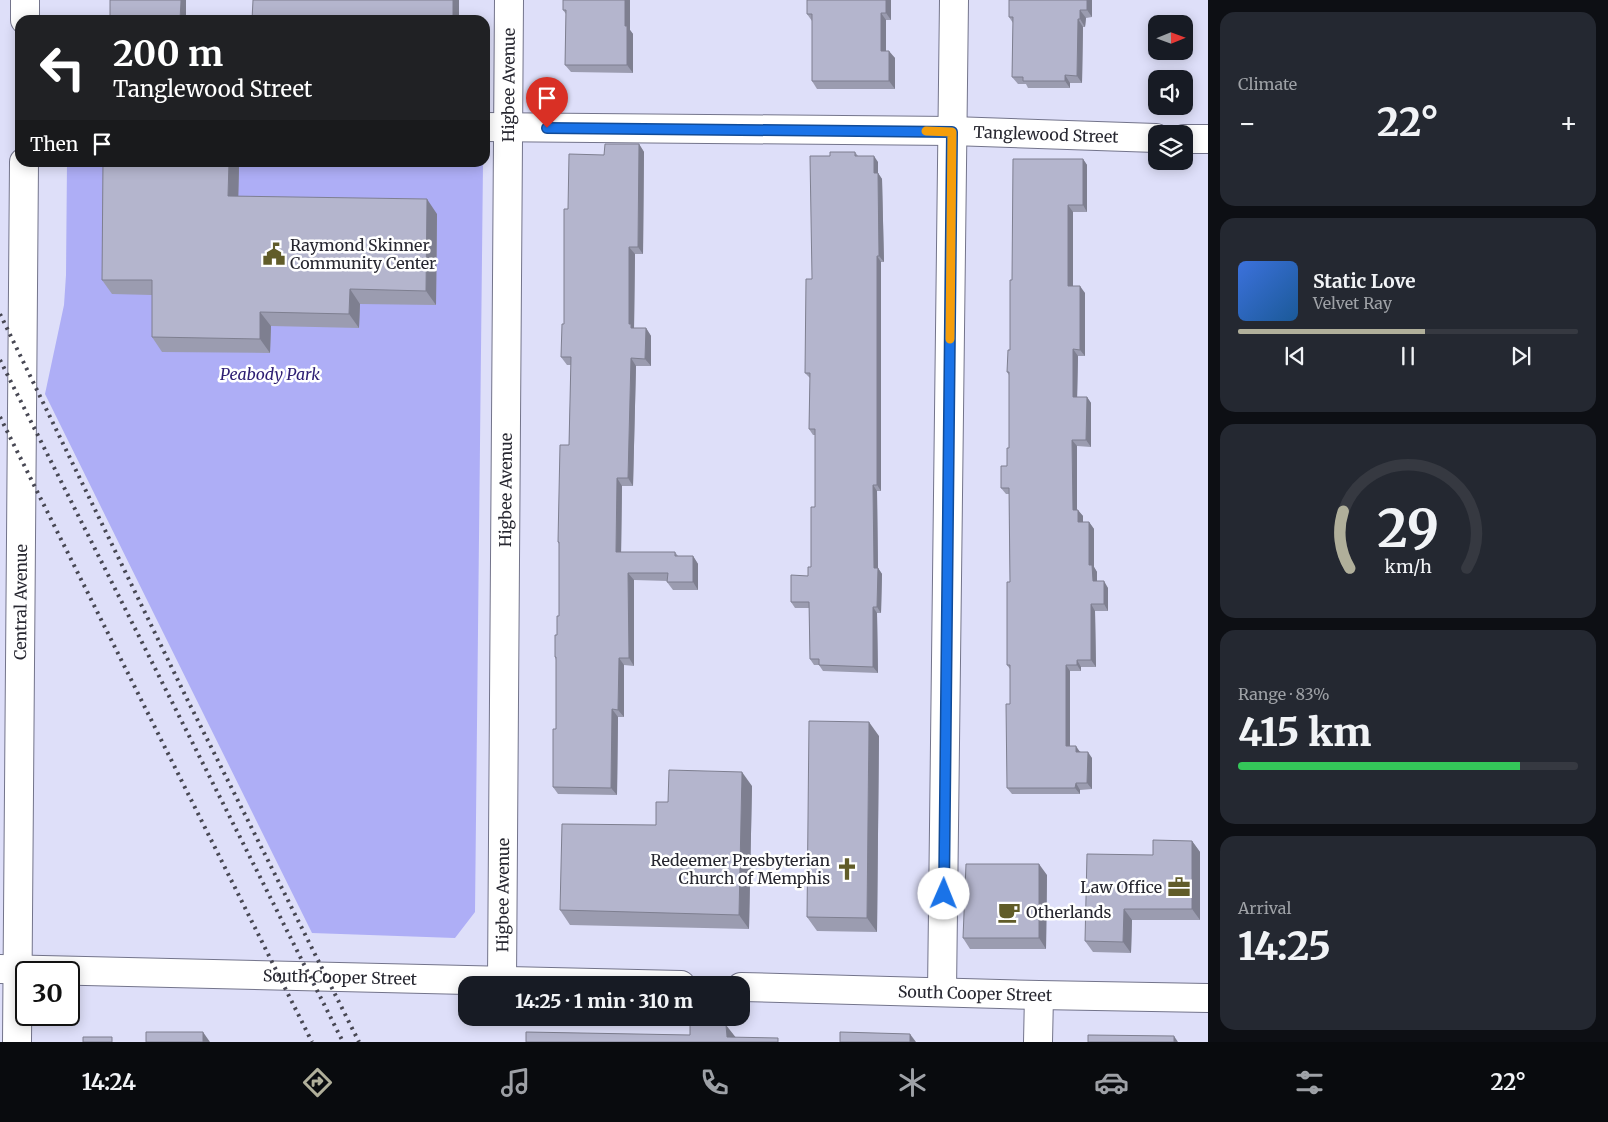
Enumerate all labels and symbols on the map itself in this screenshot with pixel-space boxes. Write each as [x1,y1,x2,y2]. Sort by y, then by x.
north arrow [1148,15,1192,60]
street label: Higbee Avenue [498,28,519,142]
pin [526,77,568,128]
street label: Tanglewood Street [973,122,1120,147]
place label: Raymond Skinner Community Center [290,235,436,273]
public building icon: Raymond Skinner Community Center [261,241,287,267]
park label: Peabody Park [220,364,320,384]
street label: Higbee Avenue [495,433,516,547]
street label: Central Avenue [10,544,31,660]
street label: Higbee Avenue [492,838,513,952]
place label: Redeemer Presbyterian Church of Memphis [650,850,830,888]
church icon: Redeemer Presbyterian Church of Memphis [834,856,860,882]
position arrow [917,867,969,919]
office icon: Law Office [1166,874,1192,900]
place label: Law Office [1080,877,1162,897]
cafe icon: Otherlands [996,899,1022,925]
place label: Otherlands [1026,902,1111,922]
speed limit sign: 30 [15,961,80,1026]
street label: South Cooper Street [263,965,418,989]
street label: South Cooper Street [898,981,1053,1005]

